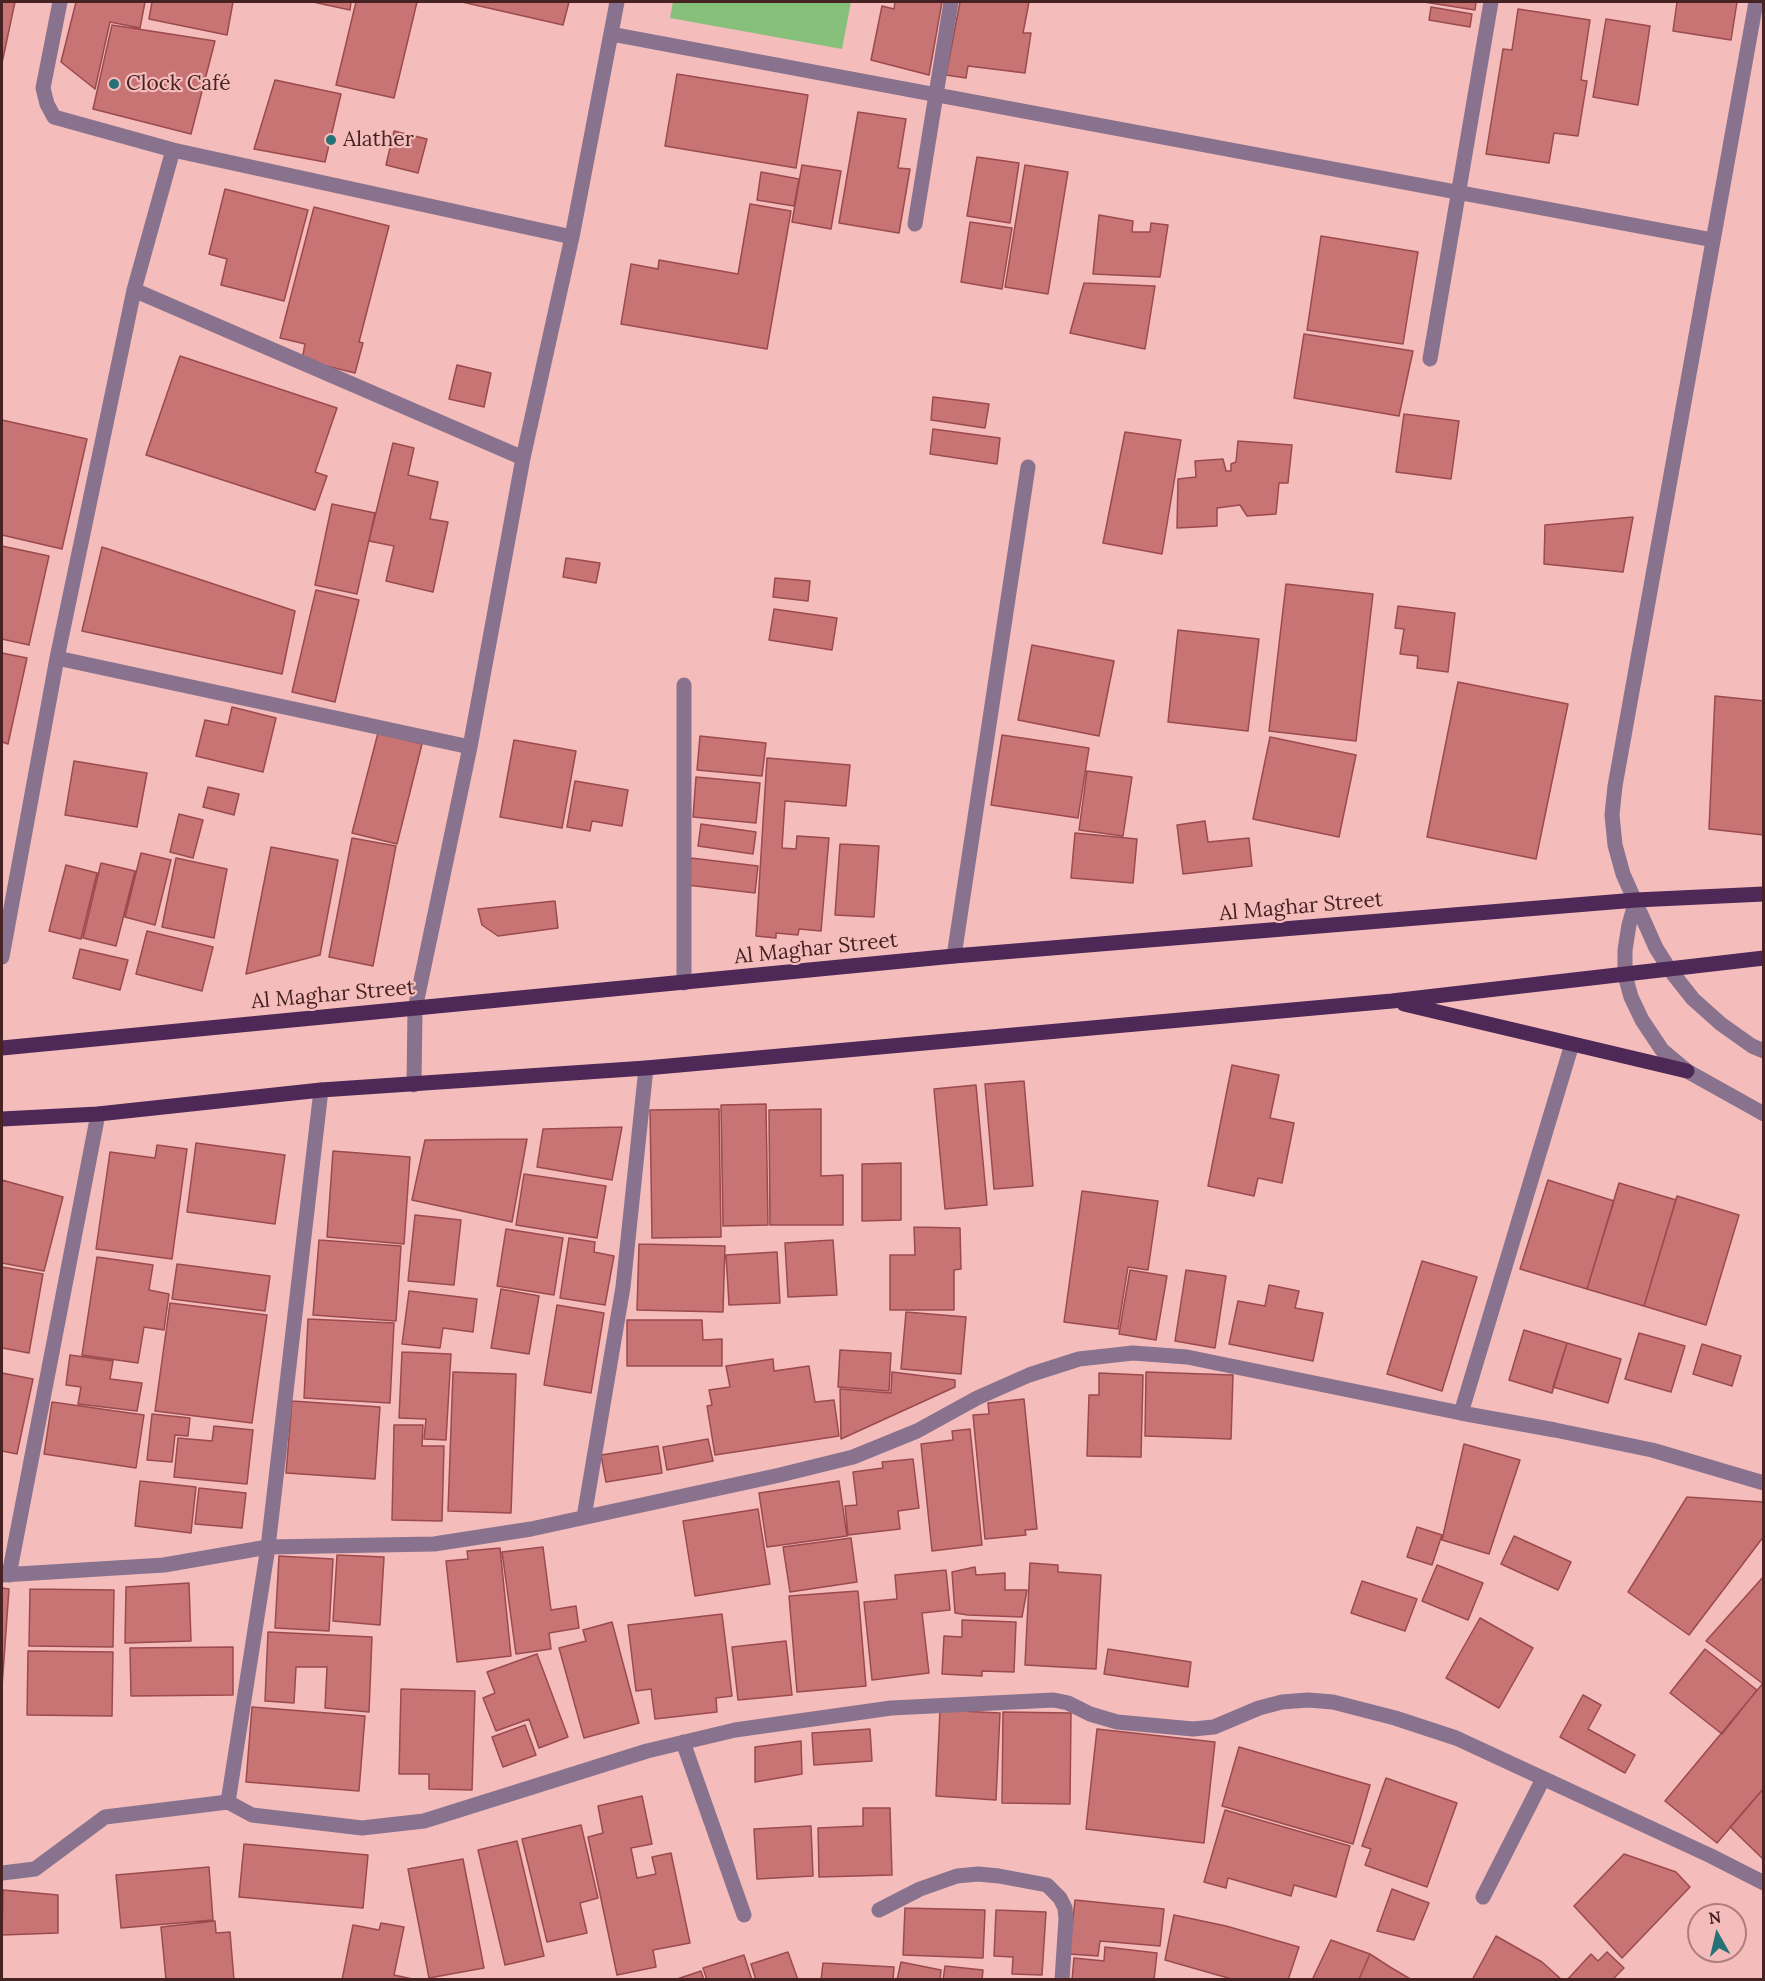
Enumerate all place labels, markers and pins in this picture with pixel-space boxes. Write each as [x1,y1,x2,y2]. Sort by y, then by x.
place label: Clock Café [126,71,231,97]
marker: Clock Café [107,77,121,91]
place label: Alather [343,127,414,153]
marker: Alather [324,133,338,147]

